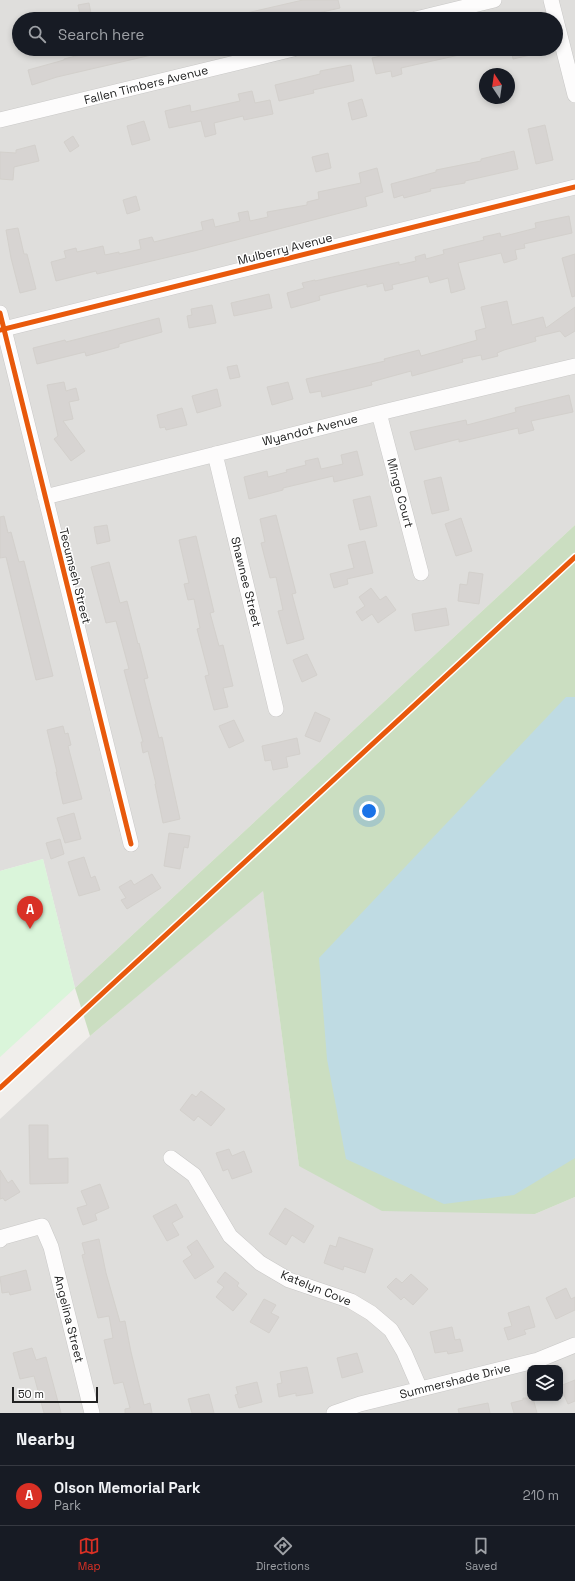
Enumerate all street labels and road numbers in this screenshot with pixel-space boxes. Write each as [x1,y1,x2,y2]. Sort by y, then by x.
street label: Fallen Timbers Avenue [82,62,210,108]
street label: Mulberry Avenue [236,229,334,269]
street label: Wyandot Avenue [261,410,359,450]
street label: Mingo Court [383,456,417,530]
street label: Tecumseh Street [55,526,95,626]
street label: Shawnee Street [227,535,265,629]
street label: Katelyn Cove [278,1266,354,1310]
street label: Angelina Street [50,1274,88,1364]
street label: Summershade Drive [398,1359,512,1403]

